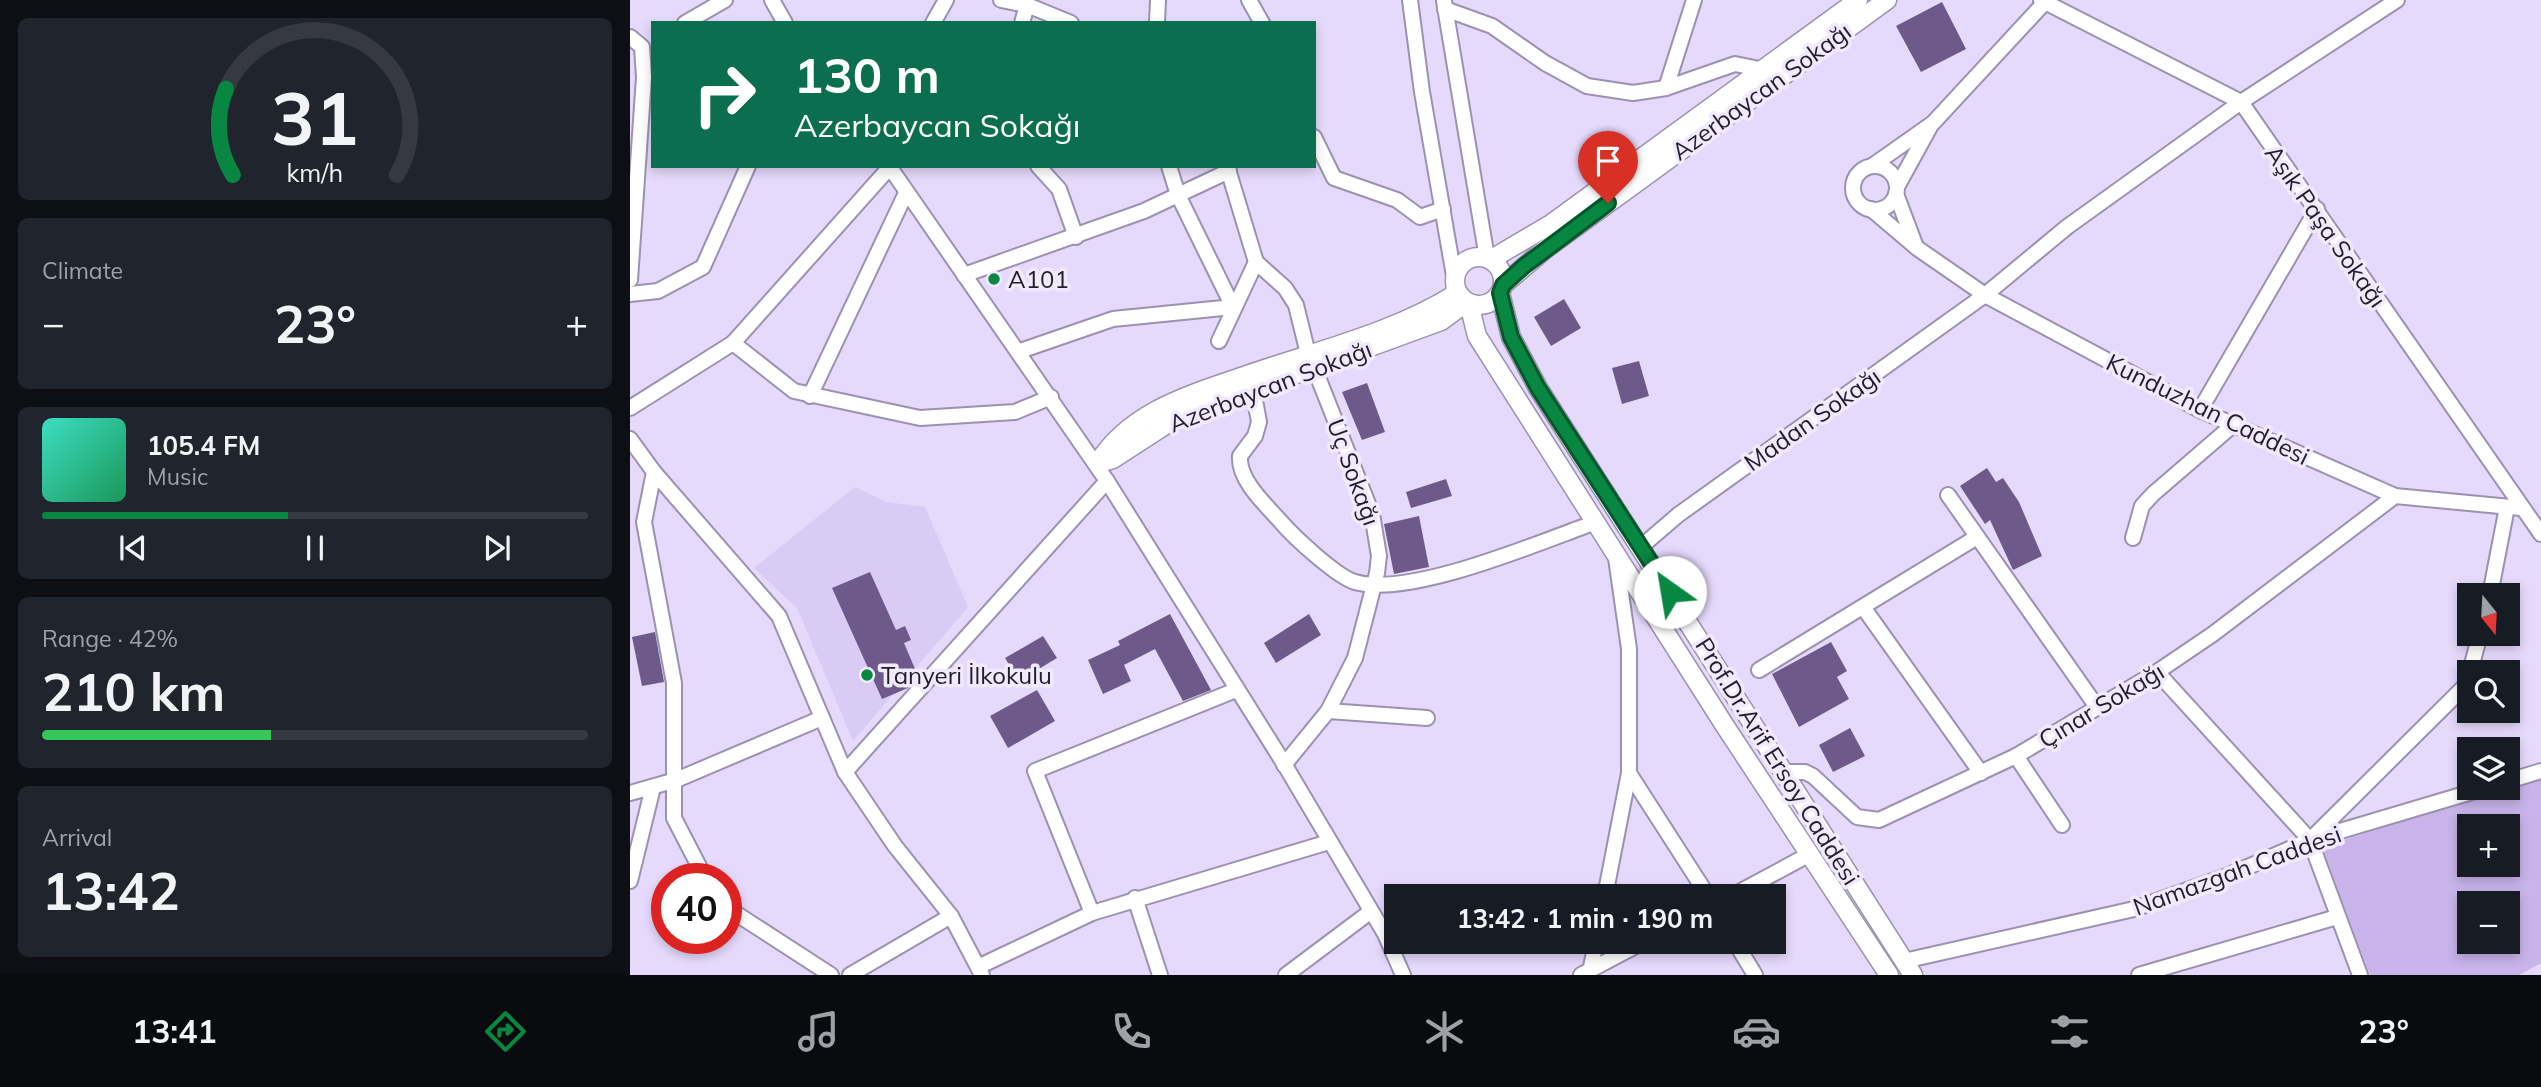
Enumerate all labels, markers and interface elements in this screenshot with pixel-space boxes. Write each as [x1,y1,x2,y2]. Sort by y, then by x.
street label: Azerbaycan Sokağı [1665,16,1857,166]
text: 130 m [794,44,940,105]
icon: right [679,49,770,140]
text: 31 [271,72,359,163]
text: Azerbaycan Sokağı [794,105,1080,145]
pin [1578,131,1638,203]
street label: Aşık Paşa Sokağı [2259,139,2393,313]
icon: arrive [1589,142,1627,180]
text: km/h [287,157,343,188]
text: Climate [42,256,123,285]
place label: A101 [1008,264,1069,294]
marker: A101 [986,271,1002,287]
text: 23° [274,291,356,356]
text: − [42,299,65,347]
text: + [565,299,588,347]
street label: Azerbaycan Sokağı [1164,333,1376,439]
street label: Kunduzhan Caddesi [2102,347,2314,471]
street label: Madan Sokağı [1738,361,1886,477]
street label: Uç Sokağı [1321,415,1387,529]
text: 105.4 FM [147,429,260,462]
text: Music [147,462,208,491]
icon: previous [114,529,152,567]
icon: pause [296,529,334,567]
icon: next [478,529,516,567]
position arrow [1633,555,1707,629]
north arrow [2457,583,2520,646]
map controls [2457,583,2520,954]
text: Range · 42% [42,624,178,653]
street label: Prof.Dr.Arif Ersoy Caddesi [1689,632,1867,890]
street label: Çınar Sokağı [2033,656,2169,754]
text: 210 km [42,659,225,724]
place label: Tanyeri İlkokulu [881,660,1052,690]
button: search [2457,660,2520,723]
marker: Tanyeri İlkokulu [859,667,875,683]
button: layers [2457,737,2520,800]
button: + [2457,814,2520,877]
street label: Namazgah Caddesi [2129,818,2345,922]
text: Arrival [42,823,112,852]
text: 13:42 [42,858,180,923]
speed limit sign: 40 [651,863,742,954]
button: − [2457,891,2520,954]
text: 13:42 · 1 min · 190 m [1457,902,1713,935]
icon: directions [481,1007,530,1056]
icon: music [794,1007,843,1056]
icon: phone [1107,1007,1156,1056]
icon: climate [1420,1007,1469,1056]
icon: car [1732,1007,1781,1056]
icon: filters [2045,1007,2094,1056]
text: 13:41 [132,1011,217,1051]
text: 23° [2358,1011,2409,1051]

